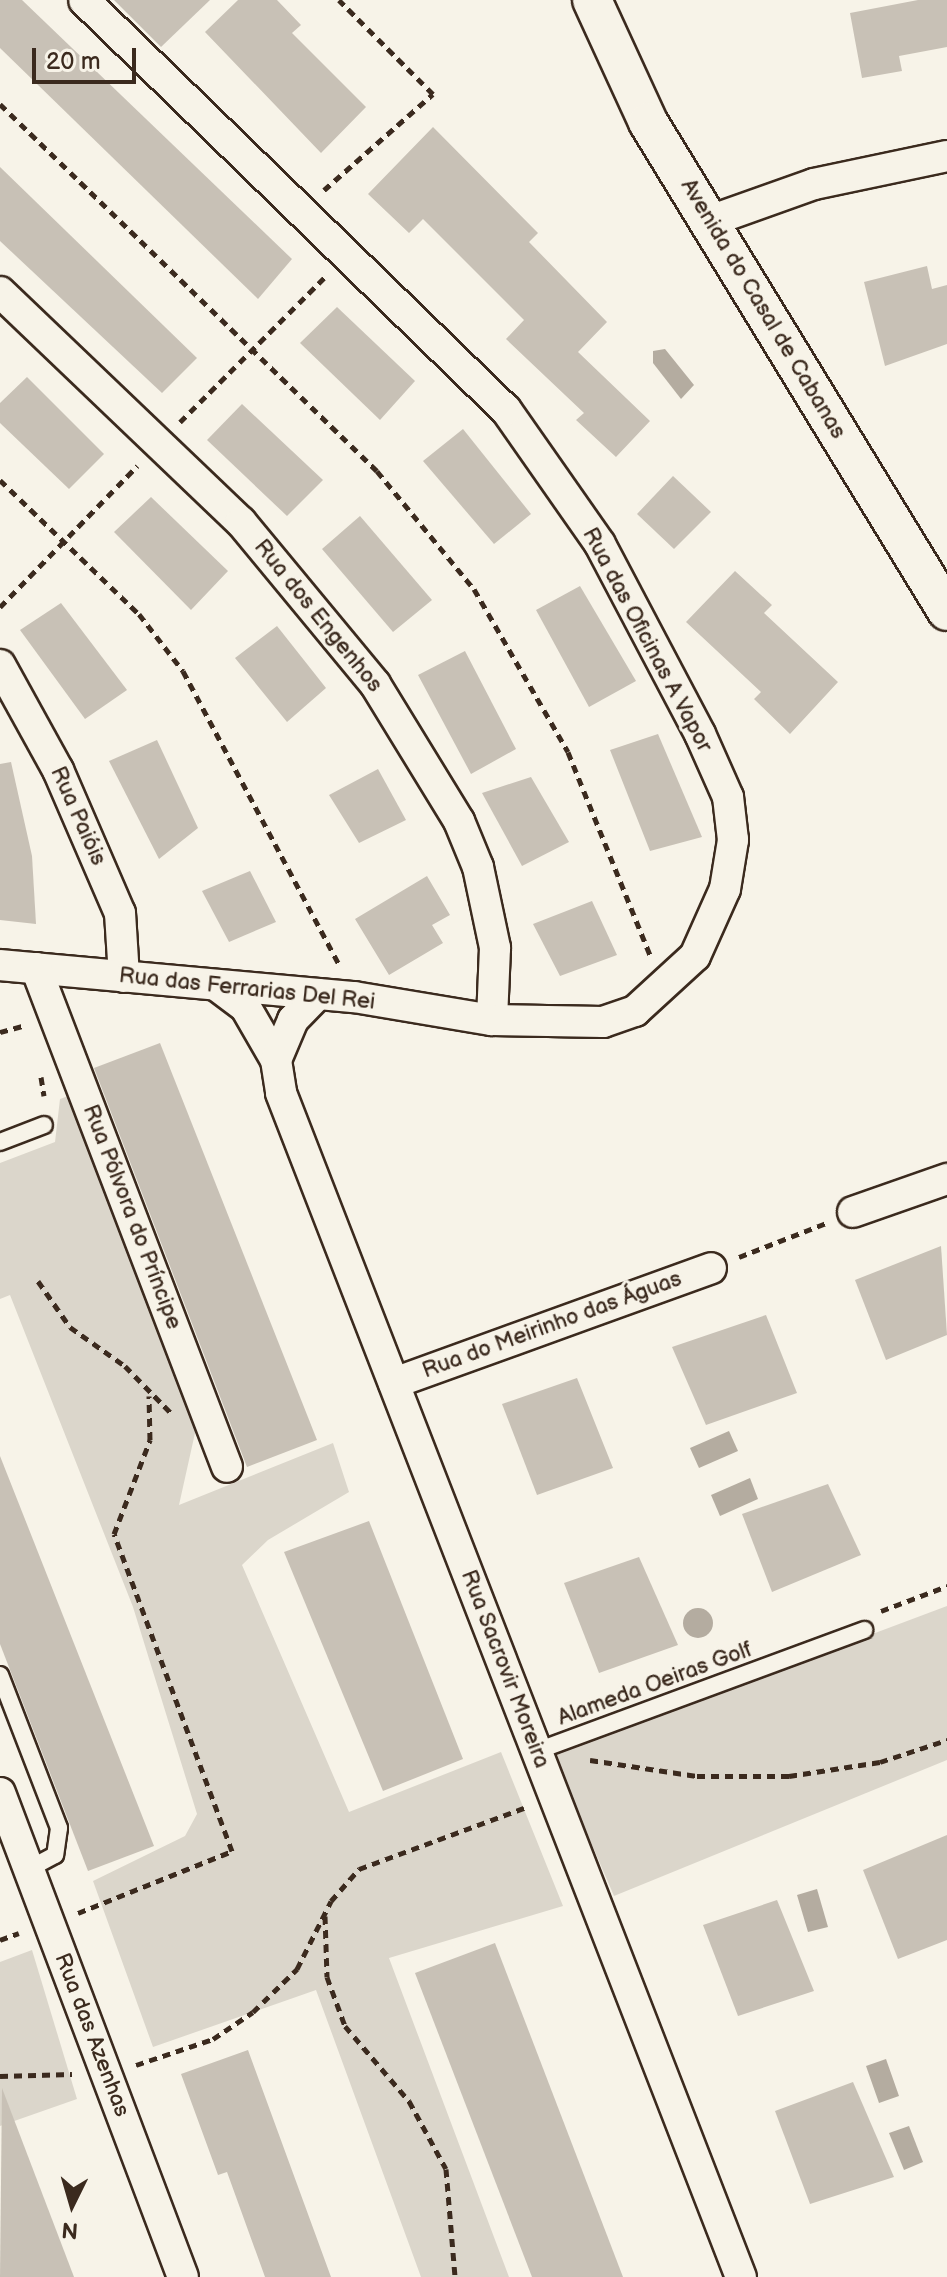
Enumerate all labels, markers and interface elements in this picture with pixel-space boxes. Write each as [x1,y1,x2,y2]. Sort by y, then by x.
scale bar [36,32,140,82]
text: 20 m [46,47,101,76]
street label: Avenida do Casal de Cabanas [675,174,851,444]
street label: Rua das Oficinas A Vapor [576,523,718,757]
street label: Rua dos Engenhos [248,534,388,698]
street label: Rua Paióis [45,762,111,870]
street label: Rua das Ferrarias Del Rei [118,962,376,1016]
street label: Rua Pólvora do Príncipe [77,1101,187,1333]
street label: Rua do Meirinho das Águas [419,1266,685,1384]
street label: Rua Sacrovir Moreira [455,1566,555,1772]
street label: Alameda Oeiras Golf [554,1637,756,1731]
street label: Rua das Azenhas [49,1950,135,2120]
north arrow [32,2165,112,2245]
text: N [60,2215,79,2244]

